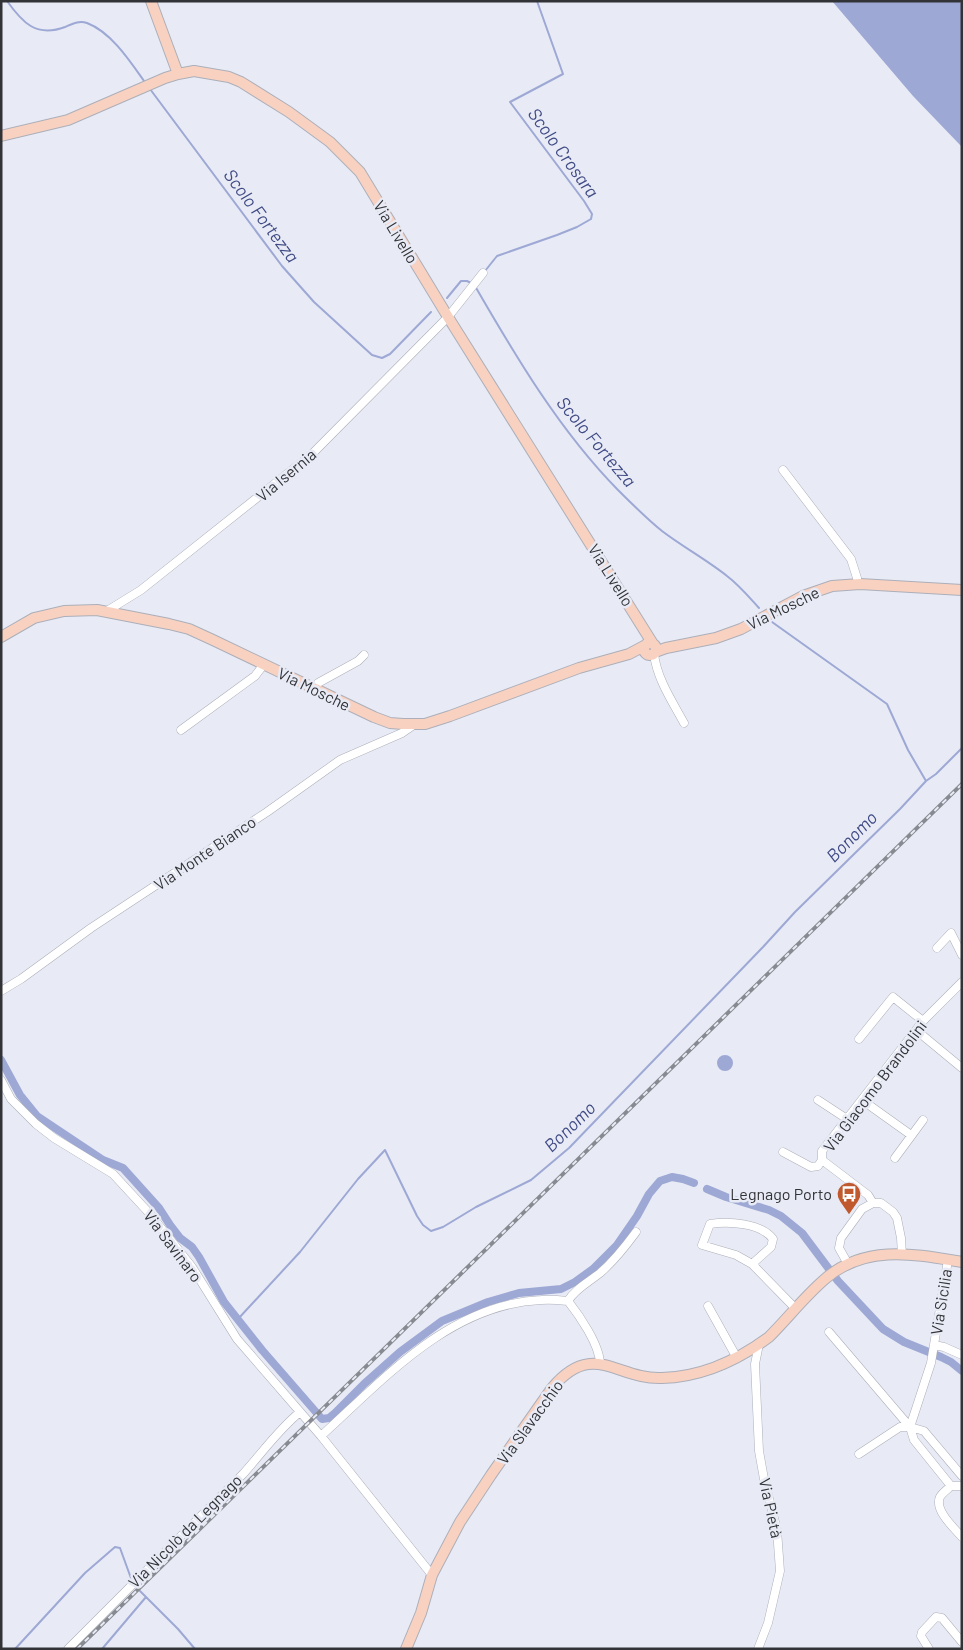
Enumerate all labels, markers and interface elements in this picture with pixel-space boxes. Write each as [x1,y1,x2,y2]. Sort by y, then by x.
water label: Scolo Crosara [524,103,604,202]
water label: Scolo Fortezza [219,164,304,267]
street label: Via Livello [370,197,423,267]
water label: Scolo Fortezza [552,392,641,491]
street label: Via Isernia [252,444,319,505]
street label: Via Livello [585,540,638,609]
street label: Via Mosche [744,582,822,633]
street label: Via Mosche [275,663,353,714]
water label: Bonomo [821,806,881,866]
street label: Via Monte Bianco [150,811,259,894]
street label: Via Giacomo Brandolini [819,1016,930,1155]
water label: Bonomo [539,1096,600,1156]
bus stop icon: Legnago Porto [836,1181,862,1215]
place label: Legnago Porto [730,1184,832,1203]
street label: Via Savinaro [140,1206,207,1285]
street label: Via Sicilia [926,1268,955,1336]
street label: Via Slavacchio [493,1376,567,1468]
street label: Via Nicolò da Legnago [124,1470,245,1591]
street label: Via Pietà [756,1476,787,1540]

